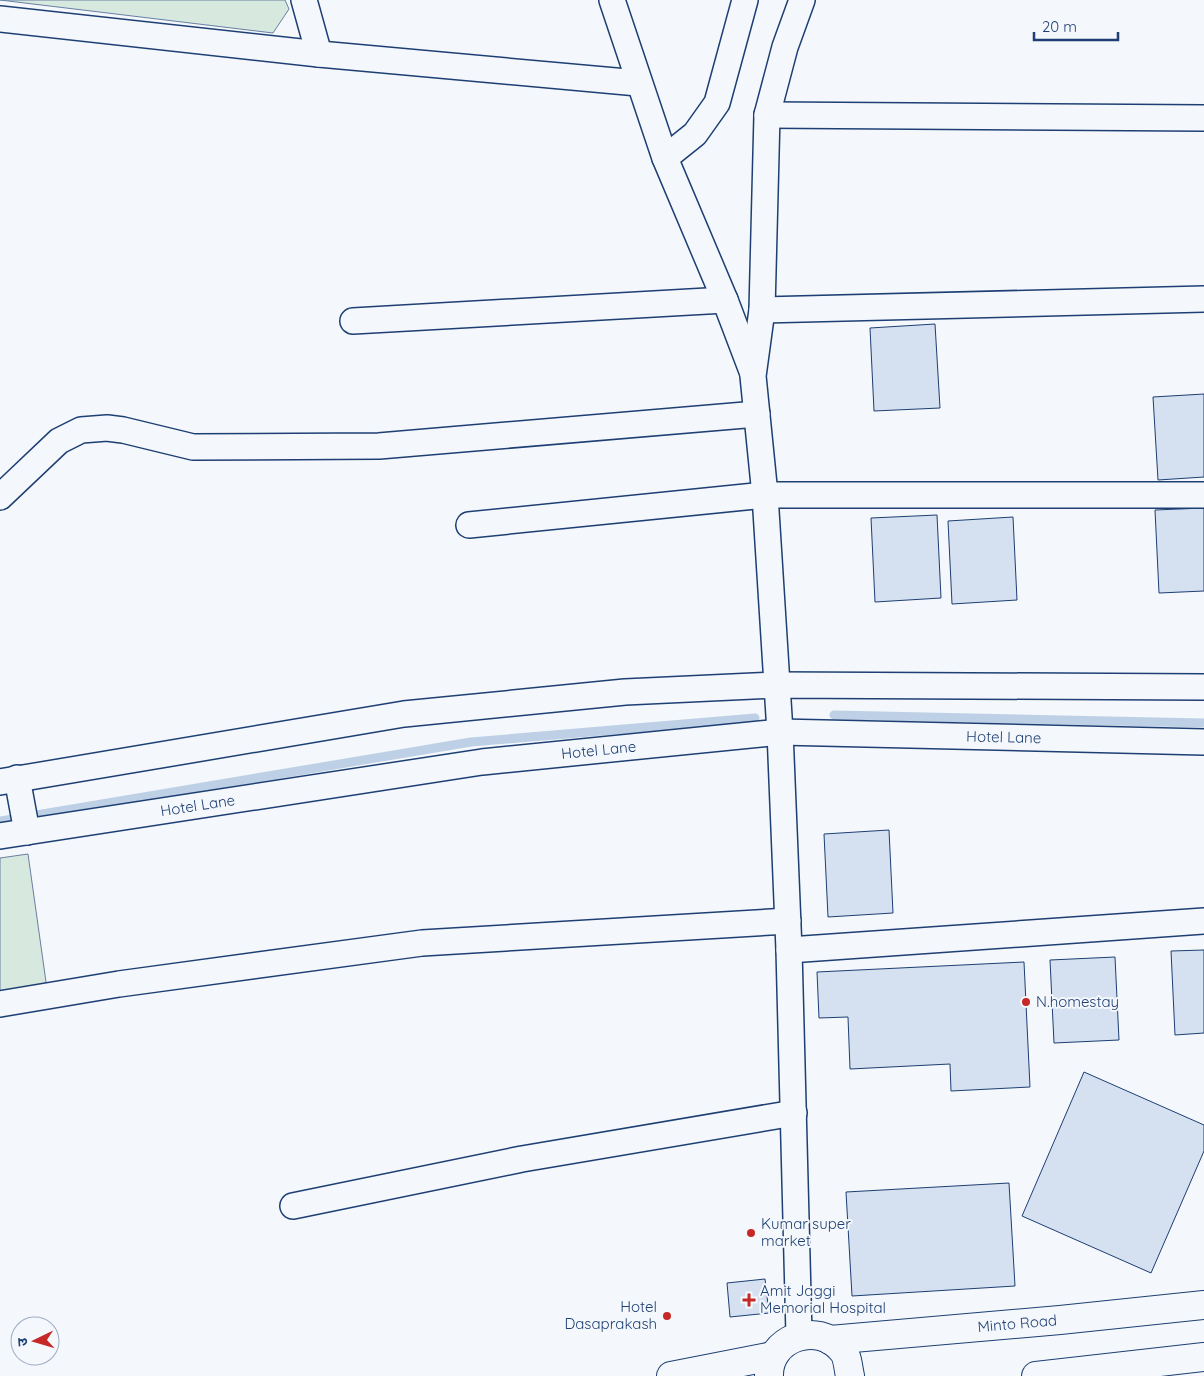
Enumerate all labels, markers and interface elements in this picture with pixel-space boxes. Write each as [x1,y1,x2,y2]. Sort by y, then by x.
scale bar [1034,10,1118,42]
text: 20 m [1042,17,1077,36]
street label: Hotel Lane [966,726,1042,747]
street label: Hotel Lane [560,737,637,763]
street label: Hotel Lane [159,790,236,820]
place label: N.homestay [1036,992,1119,1011]
marker: N.homestay [1020,996,1032,1008]
place label: Kumar super market [761,1214,851,1250]
marker: Kumar super market [745,1227,757,1239]
place label: Amit Jaggi Memorial Hospital [760,1281,886,1317]
marker: Amit Jaggi Memorial Hospital [742,1293,756,1307]
place label: Hotel Dasaprakash [564,1297,657,1333]
marker: Hotel Dasaprakash [661,1310,673,1322]
street label: Minto Road [977,1310,1058,1336]
north arrow [10,1316,60,1366]
text: उ [13,1336,31,1347]

